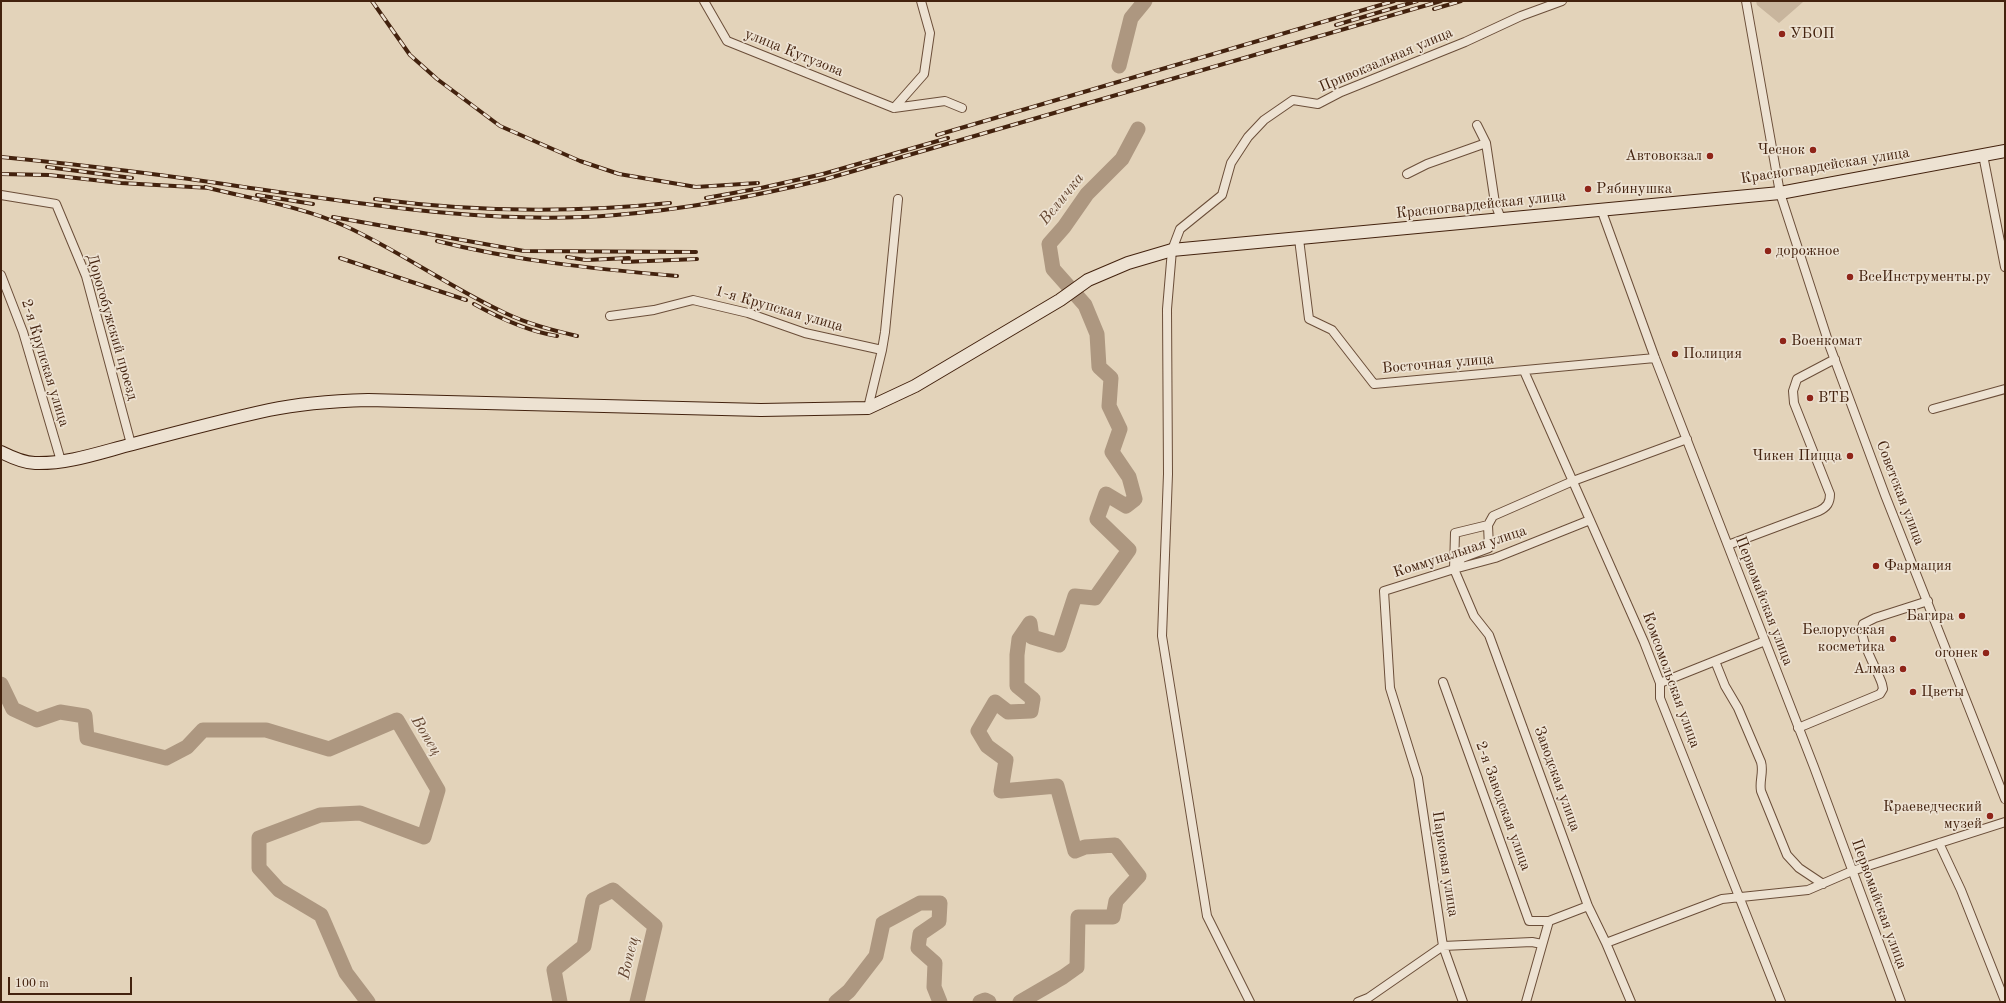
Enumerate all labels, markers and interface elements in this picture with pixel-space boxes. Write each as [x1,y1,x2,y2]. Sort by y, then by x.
street label: Привокзальная улица [1316,24,1456,96]
street label: улица Кутузова [742,25,846,81]
place label: УБОП [1790,25,1835,43]
marker: УБОП [1777,29,1787,39]
place label: Чеснок [1757,141,1805,159]
street label: Красногвардейская улица [1739,144,1911,188]
marker: Чеснок [1808,145,1818,155]
place label: Автовокзал [1625,147,1702,165]
marker: Автовокзал [1705,151,1715,161]
water label: Величка [1035,169,1089,229]
place label: Рябинушка [1596,180,1672,198]
marker: Рябинушка [1583,184,1593,194]
street label: Красногвардейская улица [1395,187,1567,223]
place label: дорожное [1776,242,1839,260]
marker: дорожное [1763,246,1773,256]
street label: Дорогобужский проезд [83,252,141,402]
place label: ВсеИнструменты.ру [1858,268,1991,286]
marker: ВсеИнструменты.ру [1845,272,1855,282]
street label: 1-я Крупская улица [713,282,845,336]
street label: 2-я Крупская улица [17,297,73,429]
place label: Военкомат [1791,332,1862,350]
marker: Военкомат [1778,336,1788,346]
place label: Полиция [1683,345,1742,363]
marker: Полиция [1670,349,1680,359]
street label: Восточная улица [1381,350,1495,378]
place label: ВТБ [1818,389,1849,407]
marker: ВТБ [1805,393,1815,403]
street label: Советская улица [1872,438,1928,548]
place label: Чикен Пицца [1752,447,1842,465]
marker: Чикен Пицца [1845,451,1855,461]
street label: Коммунальная улица [1391,522,1529,582]
street label: Первомайская улица [1731,534,1797,668]
place label: Фармация [1884,557,1952,575]
marker: Фармация [1871,561,1881,571]
place label: Багира [1906,607,1954,625]
street label: Комсомольская улица [1638,610,1704,750]
marker: Багира [1957,611,1967,621]
place label: Белорусская косметика [1802,621,1885,656]
marker: Белорусская косметика [1888,634,1898,644]
place label: огонек [1935,644,1978,662]
marker: огонек [1981,648,1991,658]
place label: Алмаз [1853,660,1895,678]
marker: Алмаз [1898,664,1908,674]
place label: Цветы [1921,683,1964,701]
marker: Цветы [1908,687,1918,697]
water label: Вопец [406,713,446,759]
street label: Заводская улица [1530,724,1584,834]
street label: 2-я Заводская улица [1471,739,1535,873]
place label: Краеведческий музей [1883,798,1982,833]
street label: Парковая улица [1428,810,1462,918]
marker: Краеведческий музей [1985,811,1995,821]
street label: Первомайская улица [1847,837,1911,971]
water label: Вопец [615,935,643,981]
scale bar [10,969,134,995]
text: 100 m [15,978,49,990]

